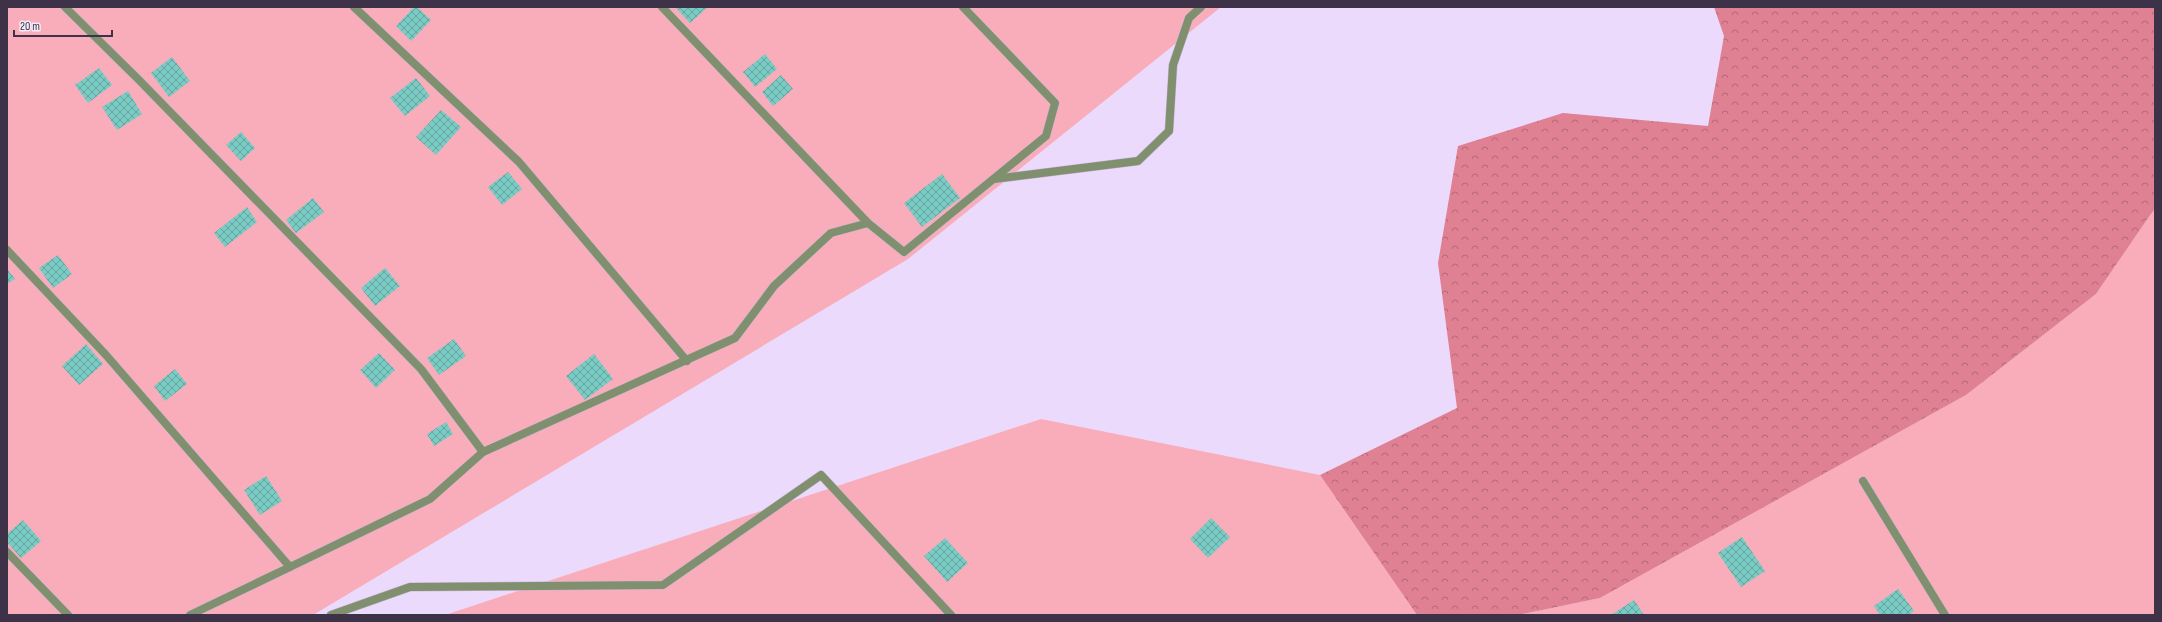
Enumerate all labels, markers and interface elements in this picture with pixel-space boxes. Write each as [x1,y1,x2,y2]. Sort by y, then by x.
scale bar [14,12,112,38]
text: 20 m [20,19,40,34]

